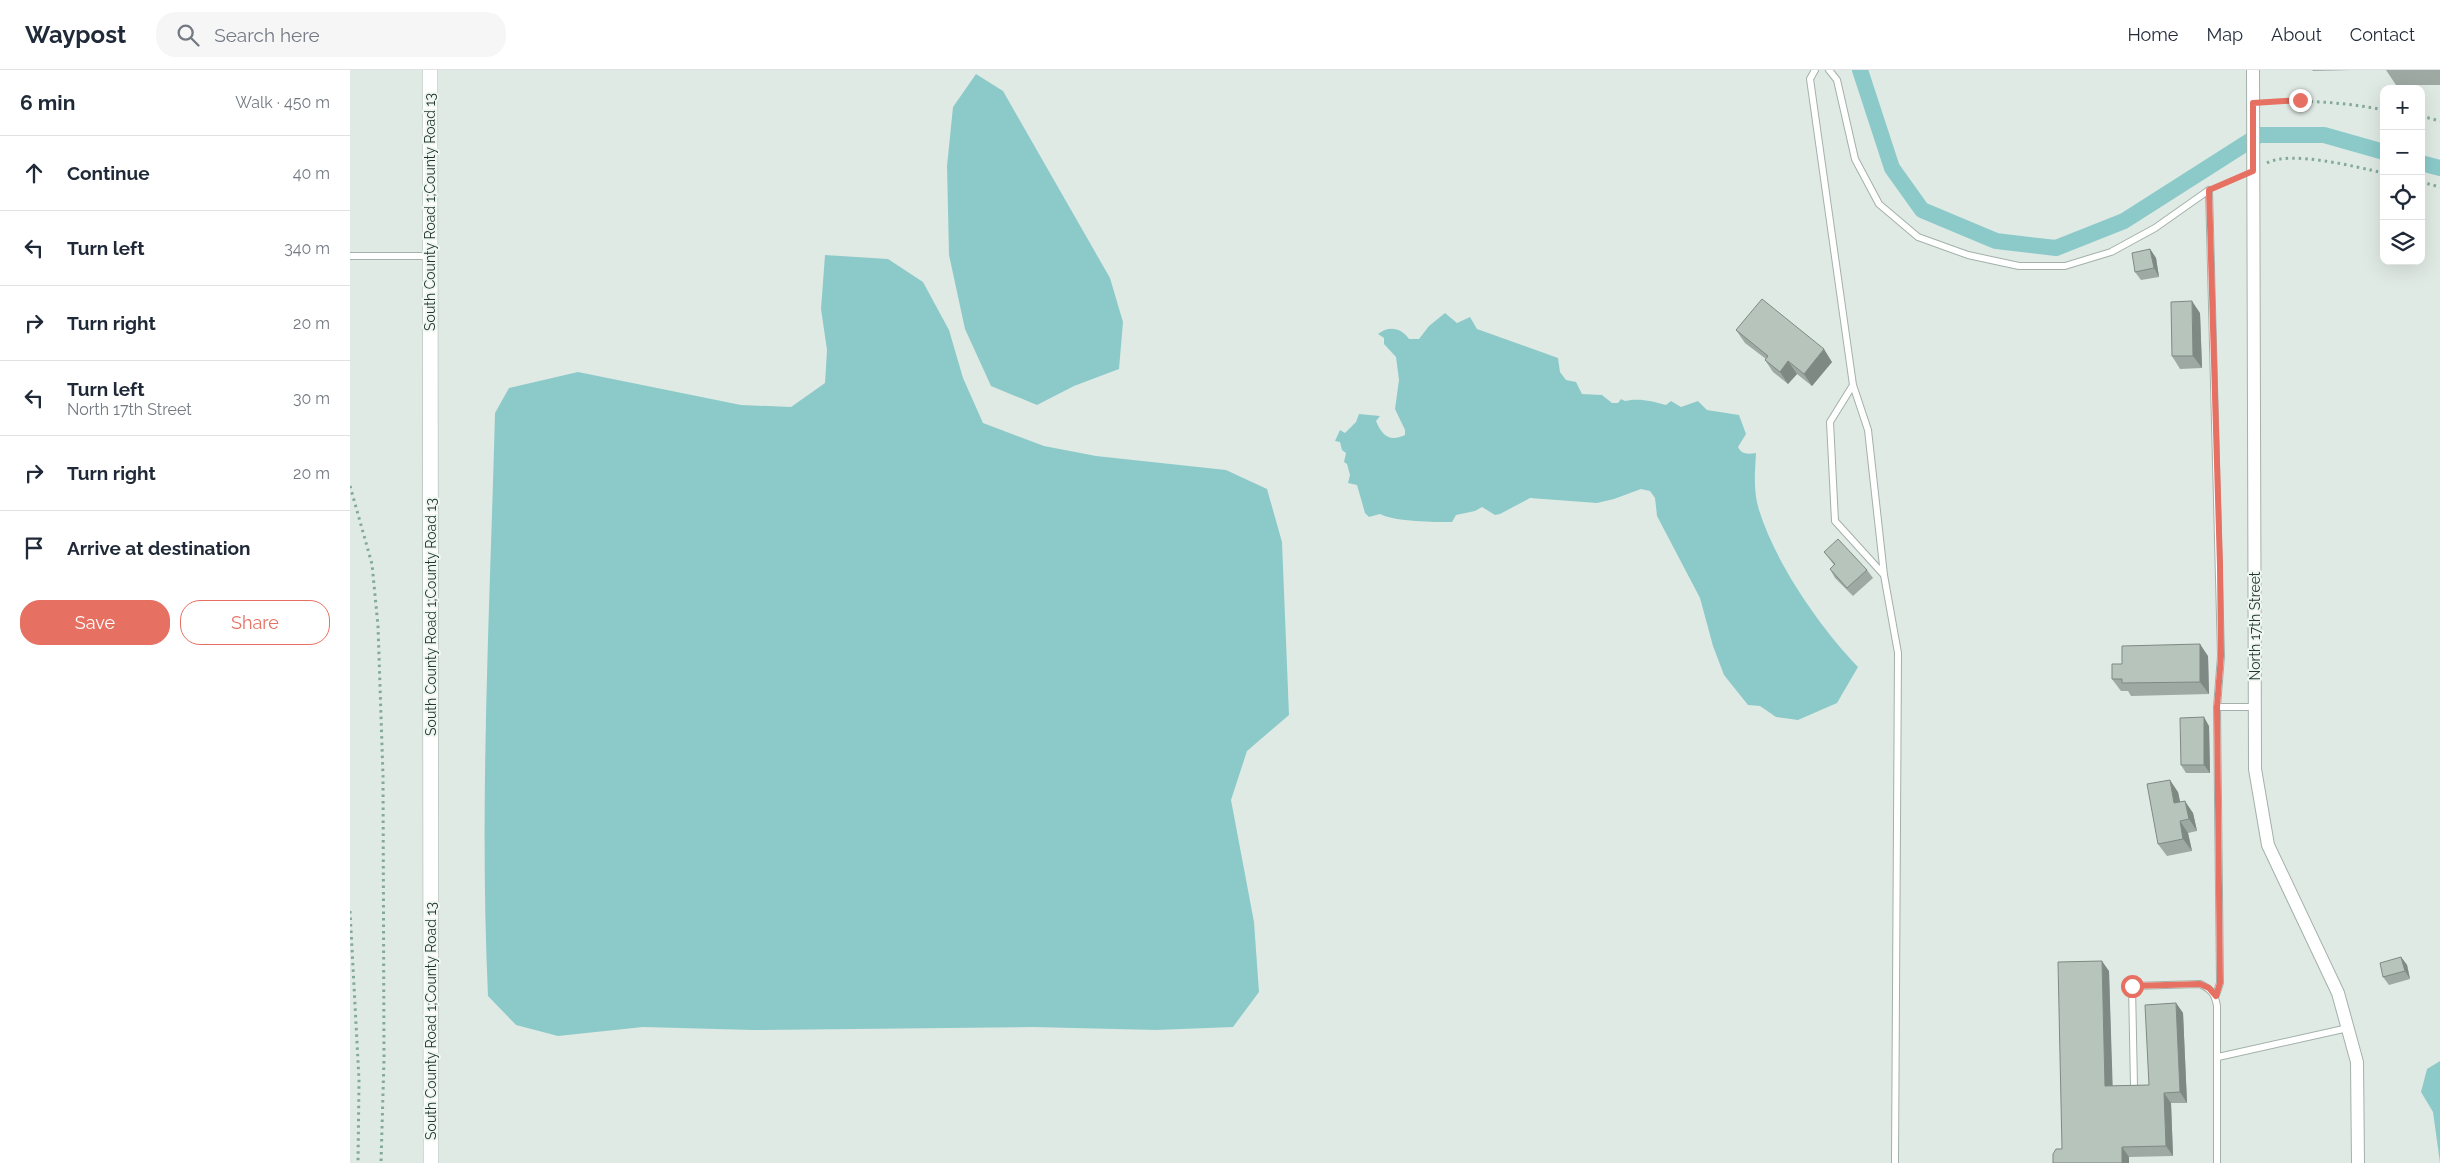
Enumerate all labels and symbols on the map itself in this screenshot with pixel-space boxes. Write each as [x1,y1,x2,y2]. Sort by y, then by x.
route end [2289,89,2312,112]
street label: South County Road 1;County Road 13 [422,93,438,331]
street label: South County Road 1;County Road 13 [423,498,439,736]
street label: North 17th Street [2247,571,2263,681]
street label: South County Road 1;County Road 13 [423,902,439,1140]
route start [2121,975,2144,998]

